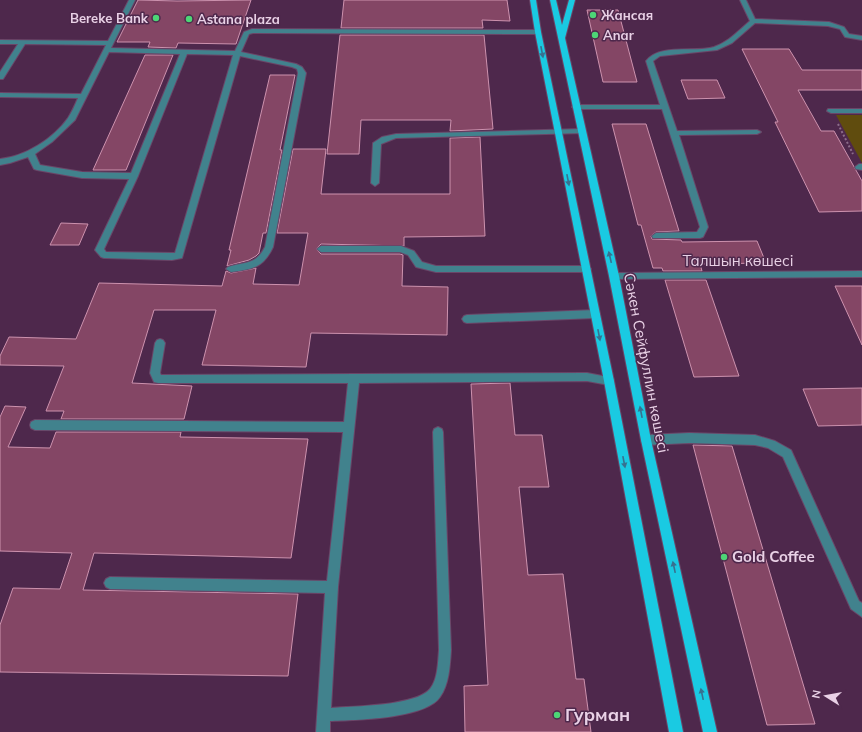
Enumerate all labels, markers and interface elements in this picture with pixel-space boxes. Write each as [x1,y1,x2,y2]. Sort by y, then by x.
place label: Жансая [601,7,653,23]
place label: Bereke Bank [70,10,149,26]
marker: Жансая [588,10,598,20]
place label: Astana plaza [197,11,280,27]
marker: Bereke Bank [151,13,161,23]
marker: Astana plaza [184,14,194,24]
place label: Anar [603,27,635,43]
marker: Anar [590,30,600,40]
one-way arrow [540,46,546,58]
one-way arrow [565,173,571,186]
one-way arrow [606,251,612,264]
street label: Талшын көшесі [683,251,793,270]
street label: Сәкен Сейфуллин көшесі [620,271,673,455]
one-way arrow [597,328,603,341]
one-way arrow [637,406,643,419]
one-way arrow [621,456,627,468]
place label: Gold Coffee [732,547,815,566]
marker: Gold Coffee [719,552,729,562]
one-way arrow [670,561,676,573]
north arrow [806,676,846,716]
one-way arrow [698,688,704,700]
text: N [809,689,824,700]
place label: Гурман [565,703,630,726]
marker: Гурман [552,710,562,720]

